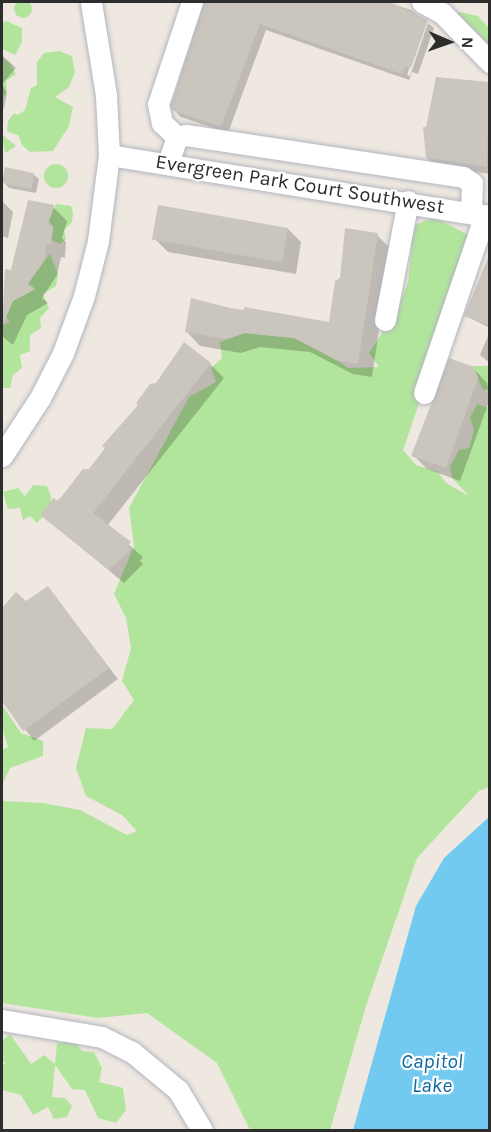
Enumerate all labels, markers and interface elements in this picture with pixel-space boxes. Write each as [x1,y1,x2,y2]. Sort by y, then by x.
north arrow [419,12,479,72]
text: N [458,37,477,49]
street label: Evergreen Park Court Southwest [154,149,446,219]
water label: Capitol Lake [401,1048,463,1098]

